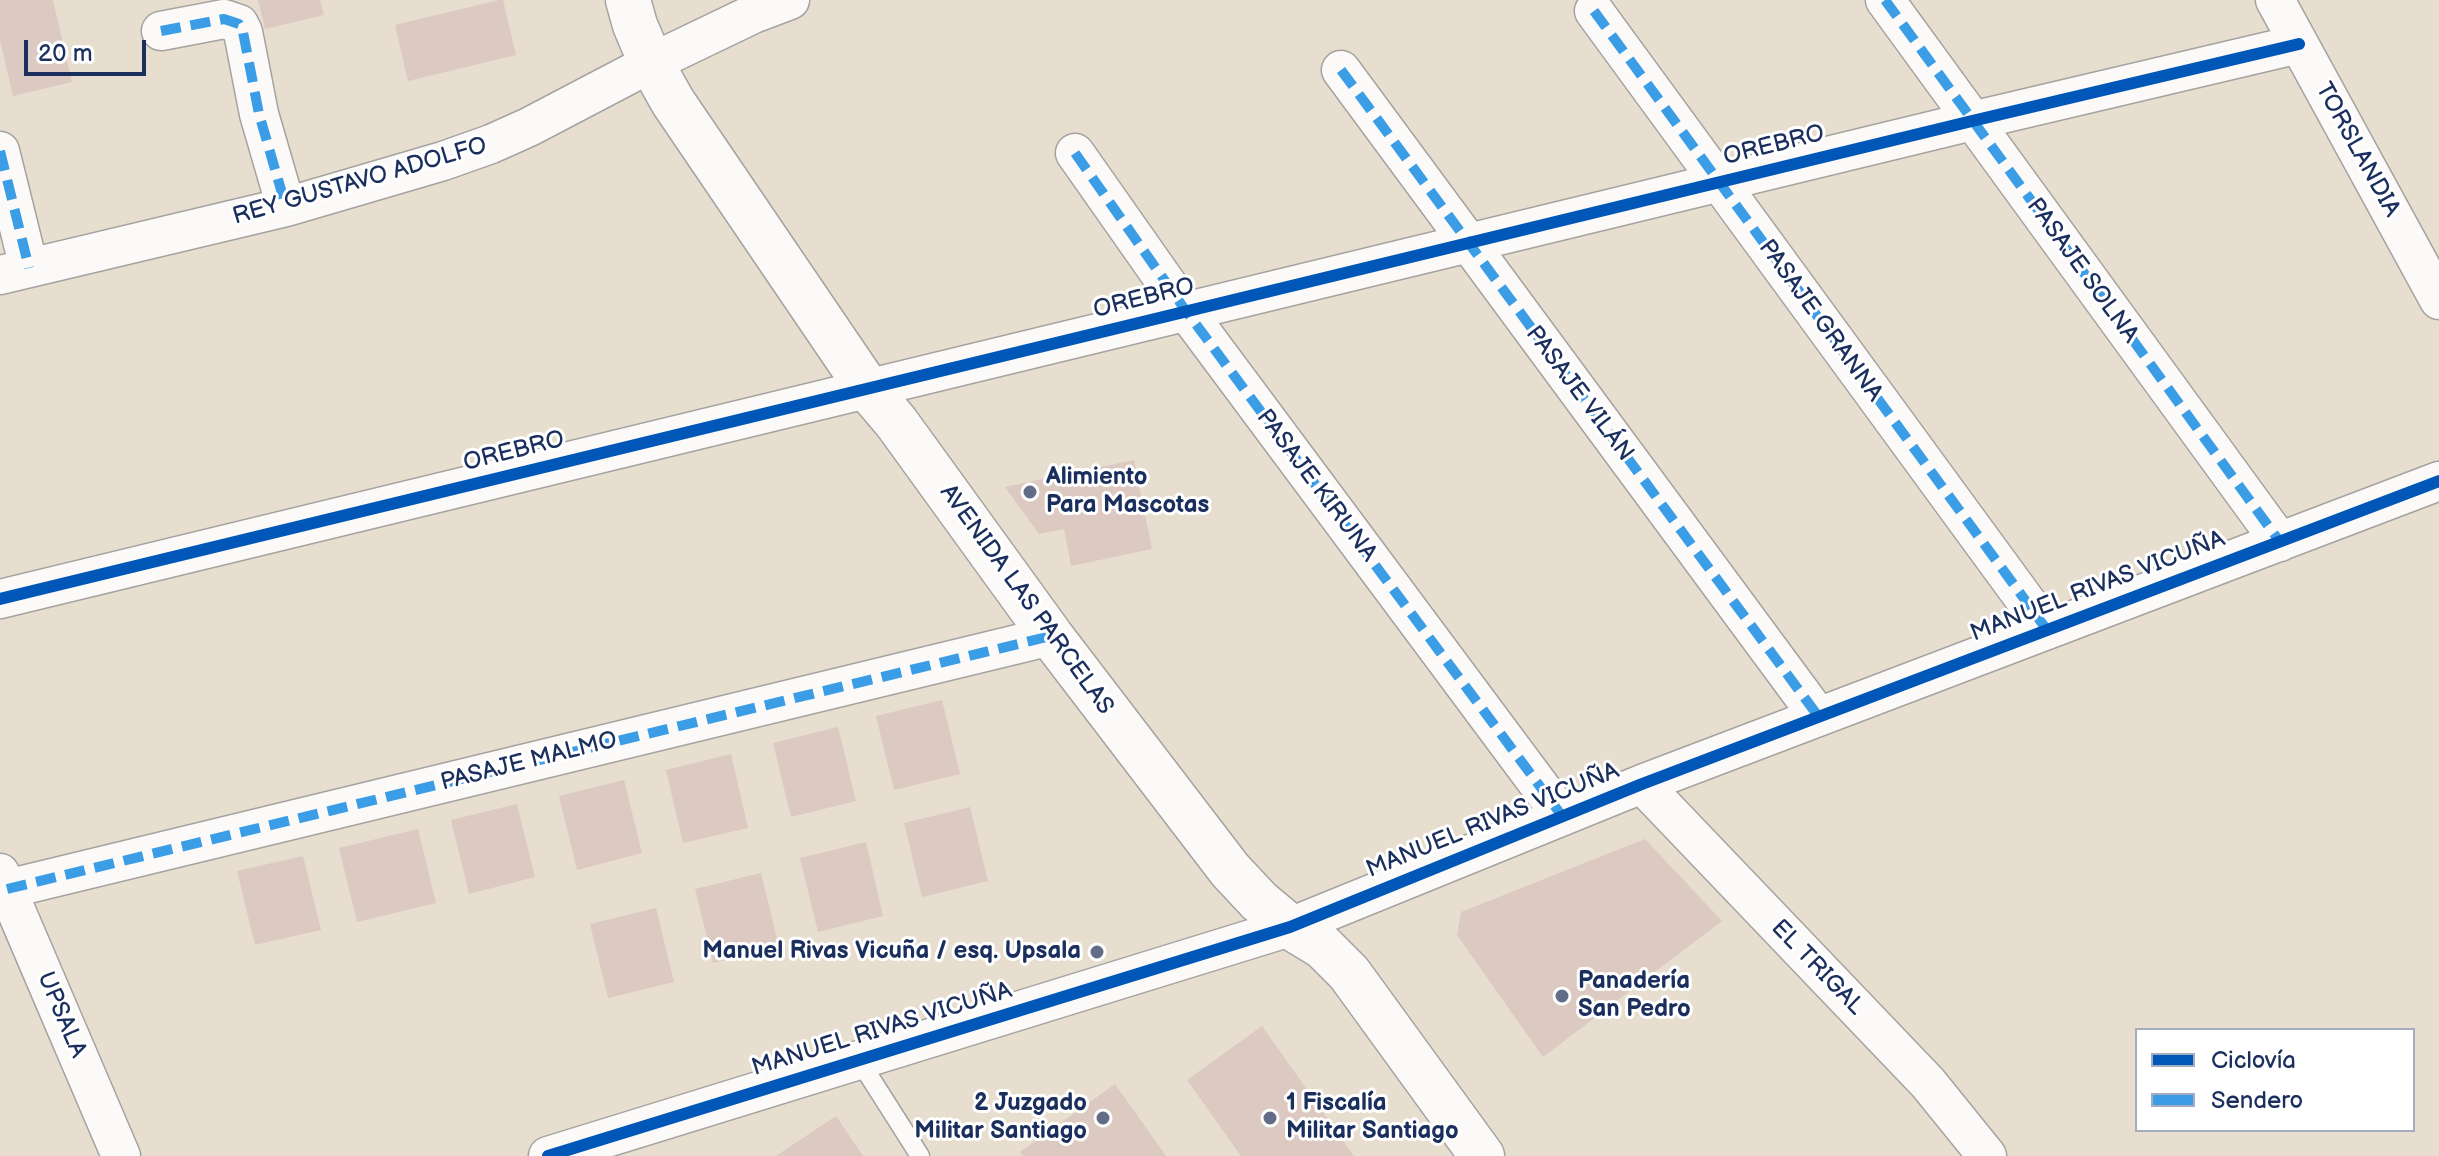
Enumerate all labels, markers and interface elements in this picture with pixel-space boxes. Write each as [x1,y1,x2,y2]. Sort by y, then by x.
scale bar [28,24,150,74]
text: 20 m [38,39,93,68]
street label: TORSLANDIA [2308,78,2406,222]
street label: OREBRO [1721,120,1827,172]
street label: REY GUSTAVO ADOLFO [230,132,490,232]
street label: PASAJE SOLNA [2020,193,2144,349]
street label: PASAJE GRANNA [1752,234,1888,408]
street label: OREBRO [1091,273,1197,325]
street label: PASAJE VILÁN [1519,321,1639,467]
street label: PASAJE KIRUNA [1249,404,1383,568]
street label: OREBRO [461,426,567,478]
place label: Alimiento Para Mascotas [1046,464,1209,520]
street label: AVENIDA LAS PARCELAS [933,479,1119,721]
marker: Alimiento Para Mascotas [1021,483,1039,501]
street label: MANUEL RIVAS VICUÑA [1967,525,2229,649]
street label: PASAJE MALMO [438,726,620,798]
street label: MANUEL RIVAS VICUÑA [1362,757,1624,885]
street label: EL TRIGAL [1765,914,1869,1022]
place label: Manuel Rivas Vicuña / esq. Upsala [702,938,1081,966]
marker: Manuel Rivas Vicuña / esq. Upsala [1088,943,1106,961]
street label: UPSALA [30,968,92,1062]
place label: Panadería San Pedro [1578,968,1691,1024]
street label: MANUEL RIVAS VICUÑA [749,977,1015,1083]
marker: Panadería San Pedro [1553,987,1571,1005]
legend [2135,1028,2415,1132]
text: Ciclovía [2211,1046,2296,1075]
text: Sendero [2211,1086,2303,1115]
place label: 2 Juzgado Militar Santiago [914,1090,1087,1146]
place label: 1 Fiscalía Militar Santiago [1286,1090,1459,1146]
marker: 2 Juzgado Militar Santiago [1094,1109,1112,1127]
marker: 1 Fiscalía Militar Santiago [1261,1109,1279,1127]

